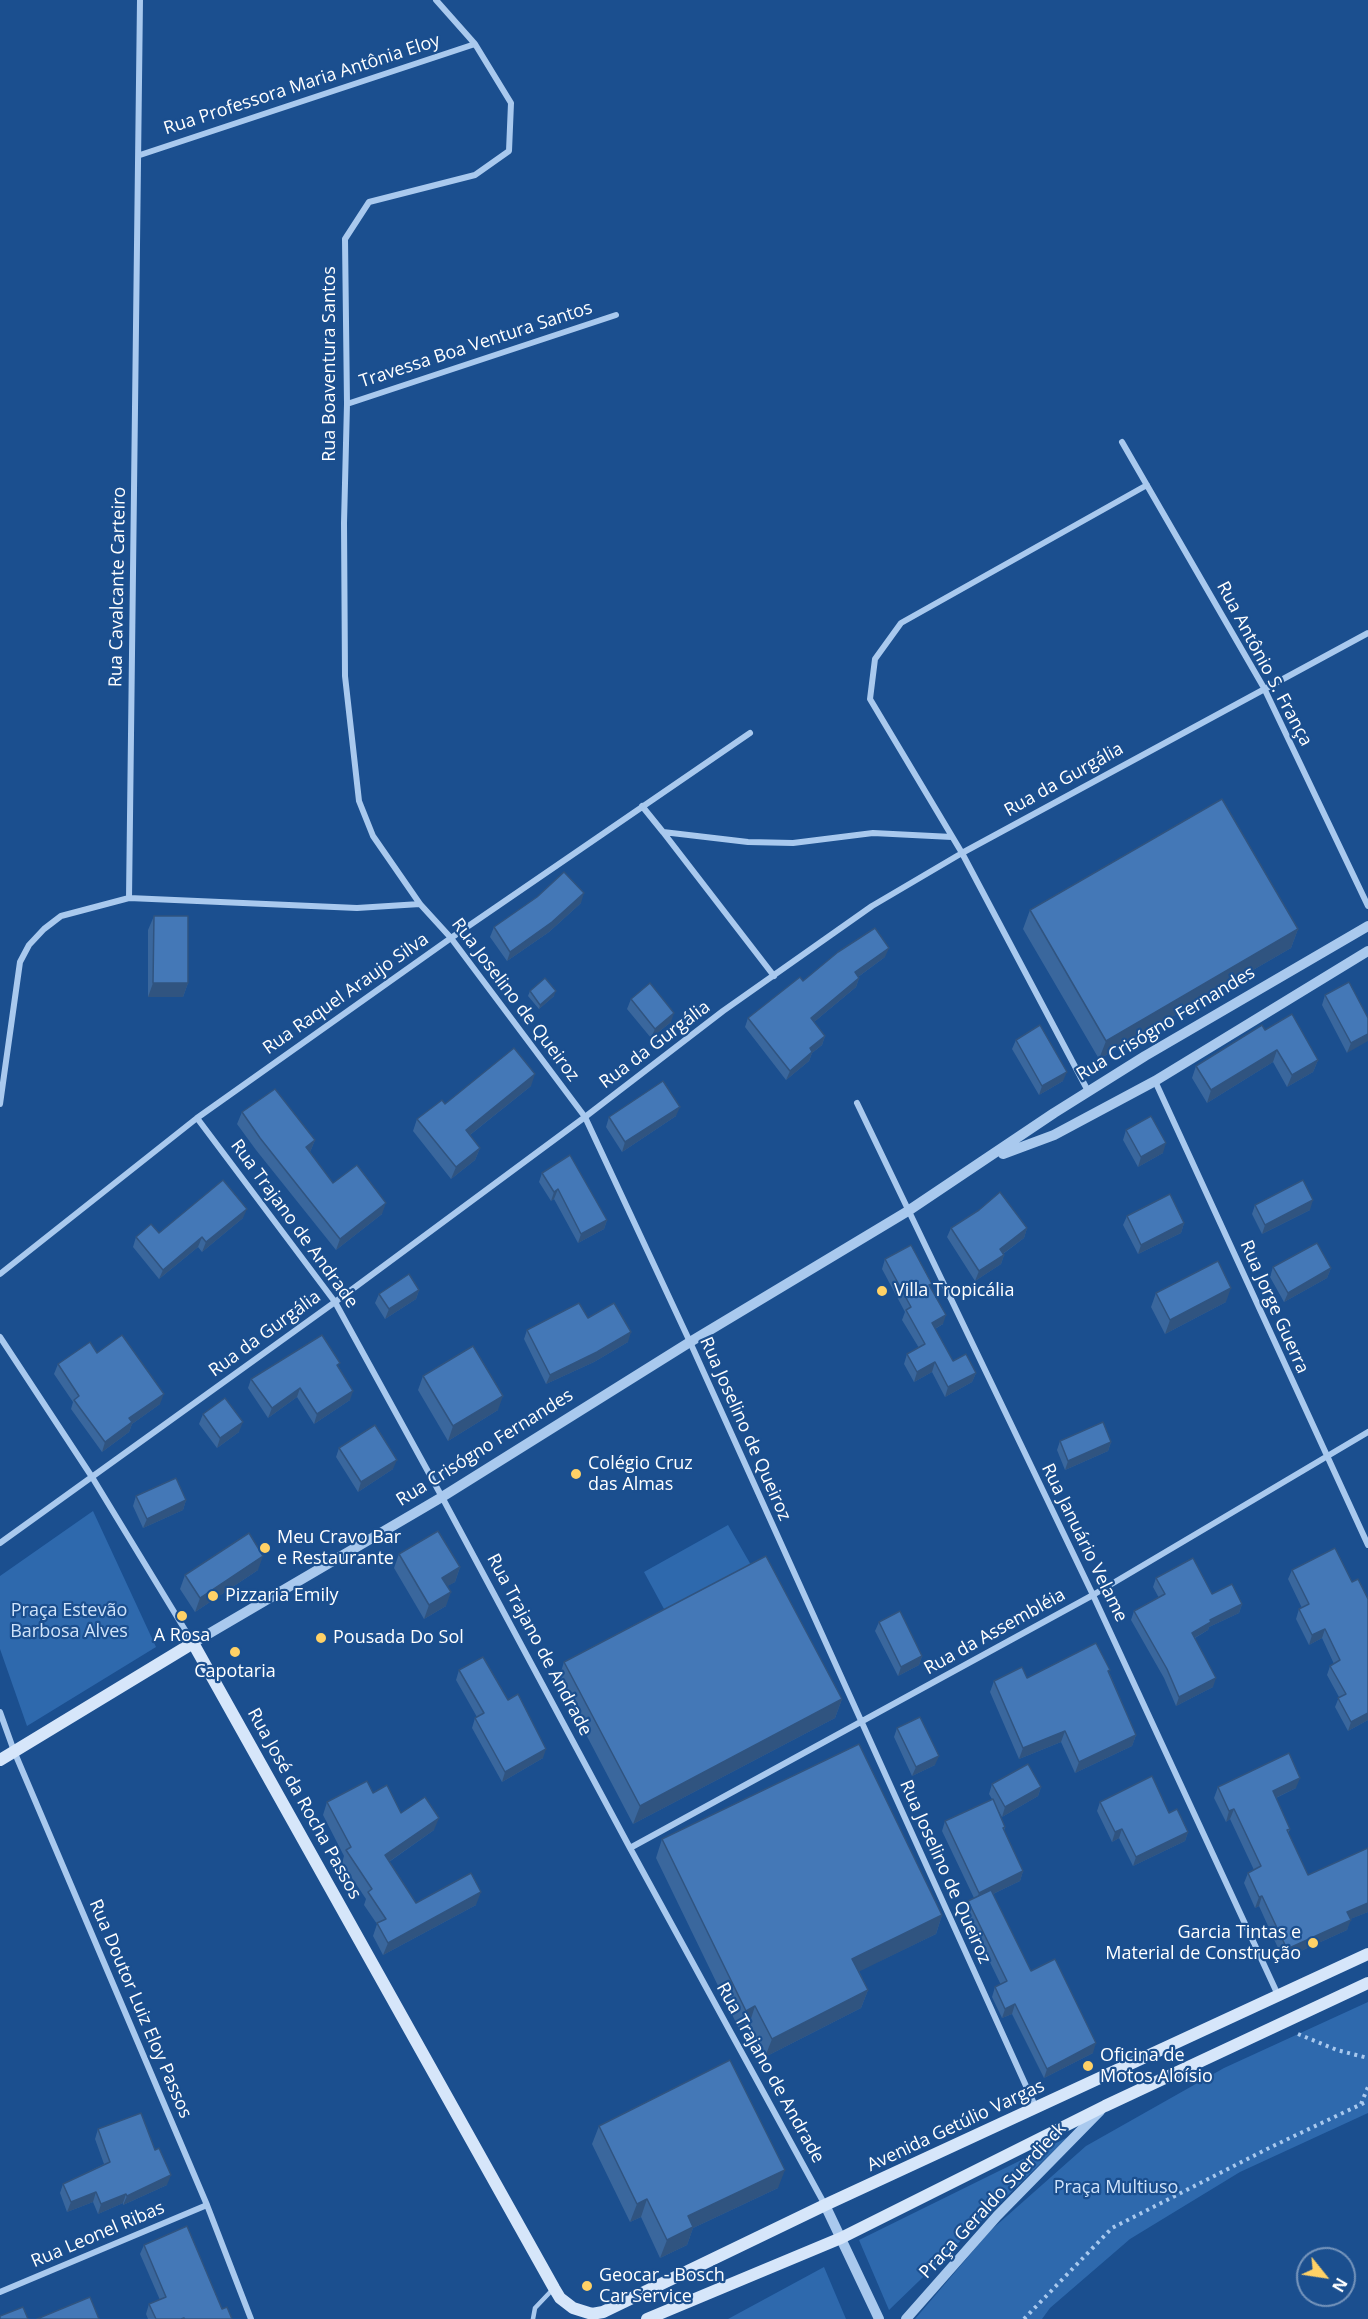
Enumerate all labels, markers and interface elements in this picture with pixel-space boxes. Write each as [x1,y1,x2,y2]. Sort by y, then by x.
street label: Rua Professora Maria Antônia Eloy [161,30,443,140]
street label: Rua Boaventura Santos [319,266,341,462]
street label: Travessa Boa Ventura Santos [357,297,595,393]
street label: Rua Cavalcante Carteiro [105,487,131,687]
street label: Rua Antônio S. França [1211,578,1317,750]
street label: Rua da Gurgália [1001,738,1127,822]
street label: Rua Joselino de Queiroz [447,914,583,1086]
street label: Rua Raquel Araujo Silva [259,929,433,1059]
street label: Rua Crisógno Fernandes [1073,962,1259,1086]
street label: Rua da Gurgália [595,996,715,1094]
street label: Rua Trajano de Andrade [226,1136,362,1312]
street label: Rua Jorge Guerra [1235,1237,1313,1377]
place label: Villa Tropicália [894,1280,1014,1302]
marker: Villa Tropicália [875,1284,889,1298]
street label: Rua da Gurgália [205,1286,325,1382]
street label: Rua Joselino de Queiroz [695,1334,795,1524]
street label: Rua Crisógno Fernandes [393,1385,577,1511]
place label: Colégio Cruz das Almas [588,1453,693,1496]
street label: Rua Januário Velame [1036,1460,1132,1626]
marker: Colégio Cruz das Almas [569,1467,583,1481]
place label: Meu Cravo Bar e Restaurante [277,1527,401,1570]
marker: Meu Cravo Bar e Restaurante [258,1541,272,1555]
street label: Rua Trajano de Andrade [482,1550,596,1740]
street label: Rua da Assembléia [921,1584,1069,1680]
place label: Pizzaria Emily [225,1585,339,1607]
marker: Pizzaria Emily [206,1589,220,1603]
park label: Praça Estevão Barbosa Alves [10,1600,128,1642]
marker: A Rosa [175,1609,189,1623]
place label: A Rosa [154,1625,210,1647]
place label: Pousada Do Sol [333,1627,464,1649]
marker: Pousada Do Sol [314,1631,328,1645]
marker: Capotaria [228,1645,242,1659]
place label: Capotaria [194,1661,276,1683]
street label: Rua José da Rocha Passos [242,1705,366,1903]
street label: Rua Joselino de Queiroz [895,1777,995,1967]
street label: Rua Doutor Luiz Eloy Passos [84,1896,196,2122]
place label: Garcia Tintas e Material de Construção [1105,1922,1301,1964]
marker: Garcia Tintas e Material de Construção [1306,1936,1320,1950]
street label: Rua Trajano de Andrade [711,1979,829,2167]
place label: Oficina de Motos Aloísio [1100,2045,1213,2088]
marker: Oficina de Motos Aloísio [1081,2059,1095,2073]
street label: Avenida Getúlio Vargas [864,2075,1048,2177]
street label: Praça Geraldo Suerdieck [915,2119,1071,2283]
park label: Praça Multiuso [1054,2177,1178,2199]
street label: Rua Leonel Ribas [28,2197,168,2273]
north arrow [1296,2247,1356,2307]
place label: Geocar - Bosch Car Service [599,2265,725,2308]
text: N [1327,2274,1353,2296]
marker: Geocar - Bosch Car Service [580,2279,594,2293]

